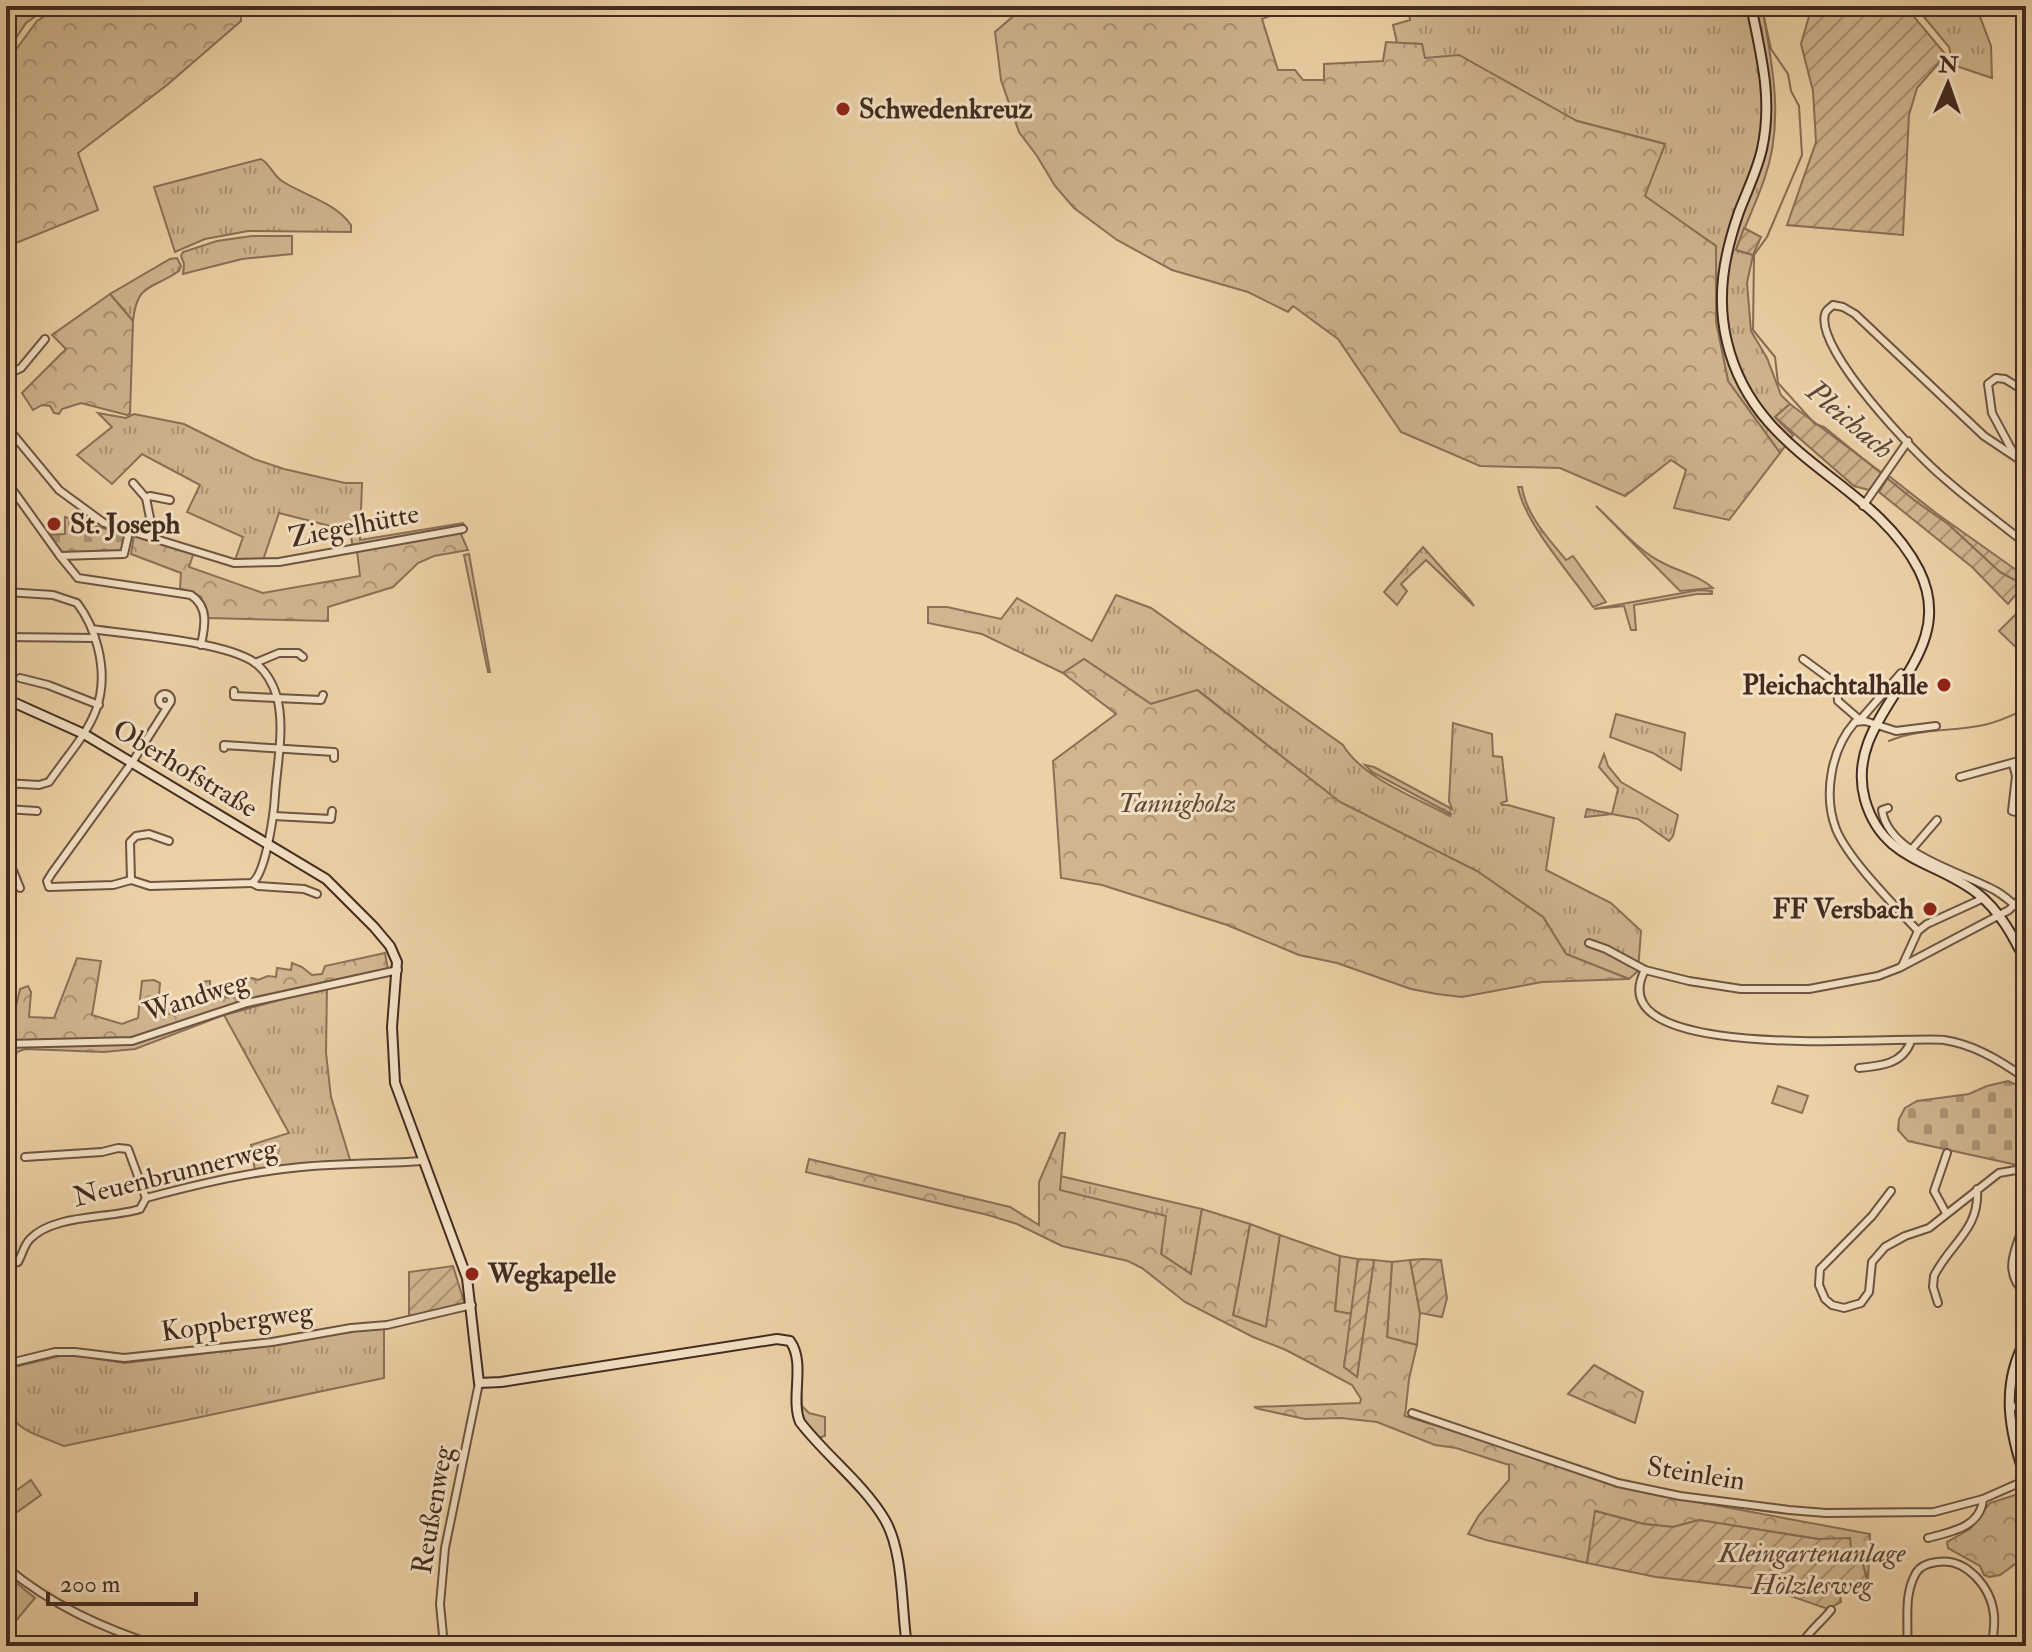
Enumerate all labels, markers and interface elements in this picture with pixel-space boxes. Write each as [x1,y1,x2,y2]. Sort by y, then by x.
north arrow [1908,44,1988,124]
text: N [1937,51,1959,79]
place label: Schwedenkreuz [859,92,1033,127]
marker: Schwedenkreuz [834,100,852,118]
water label: Pleichach [1798,372,1901,467]
street label: Ziegelhütte [286,496,422,556]
place label: St. Joseph [70,507,181,542]
marker: St. Joseph [45,515,63,533]
place label: Pleichachtalhalle [1742,668,1928,703]
marker: Pleichachtalhalle [1935,676,1953,694]
street label: Oberhofstraße [106,712,264,826]
park label: Tannigholz [1118,786,1236,821]
place label: FF Versbach [1773,892,1914,927]
marker: FF Versbach [1921,900,1939,918]
street label: Wandweg [138,963,254,1031]
street label: Neuenbrunnerweg [69,1130,282,1215]
place label: Wegkapelle [487,1257,616,1292]
marker: Wegkapelle [463,1265,481,1283]
street label: Koppbergweg [159,1294,316,1350]
street label: Reußenweg [405,1442,462,1577]
street label: Steinlein [1644,1449,1748,1499]
park label: Kleingartenanlage Hölzlesweg [1717,1536,1906,1603]
scale bar [48,1556,196,1606]
text: 200 m [60,1569,121,1600]

